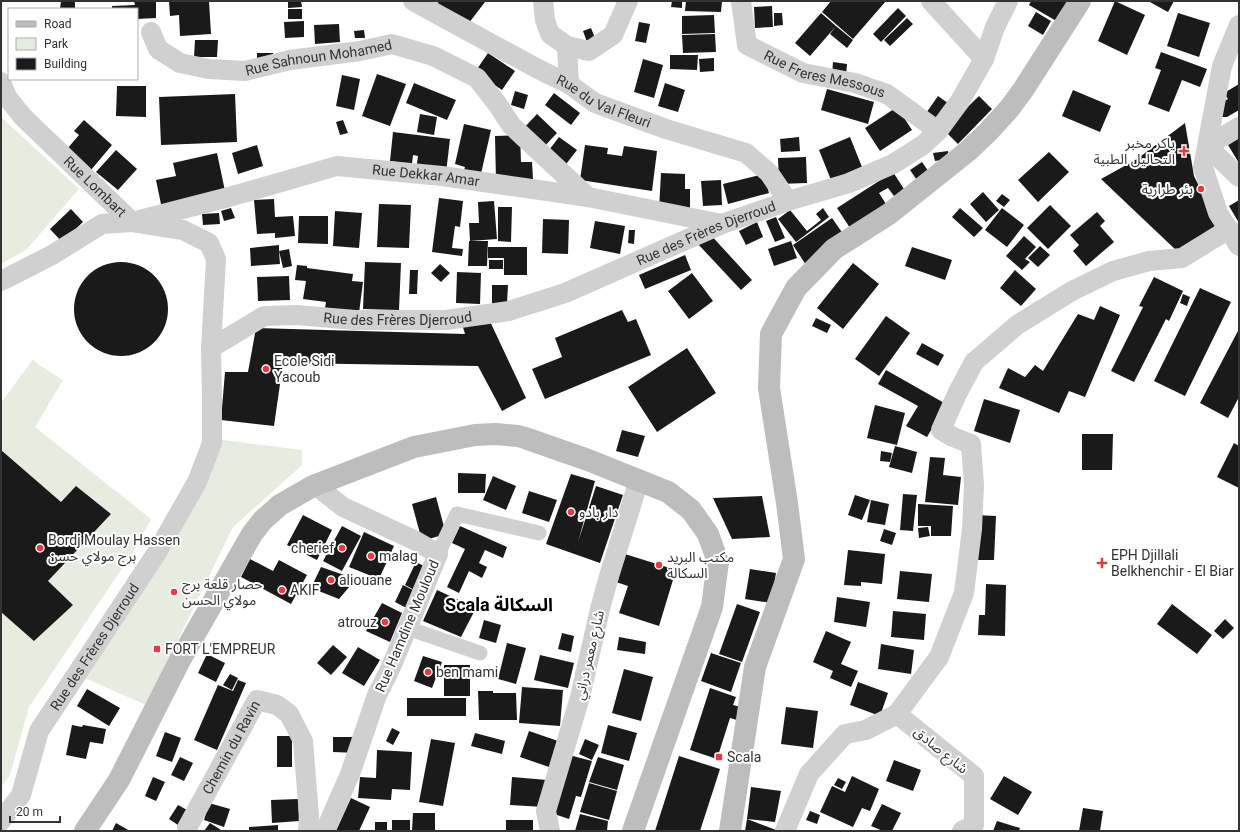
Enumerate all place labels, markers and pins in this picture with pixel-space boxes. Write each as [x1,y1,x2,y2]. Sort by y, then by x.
place label: ياكر مخبر التحاليل الطبية [1094,135,1175,168]
marker: ياكر مخبر التحاليل الطبية [1178,145,1190,157]
place label: بئر طرارية [1142,181,1193,198]
marker: بئر طرارية [1196,184,1206,194]
place label: Ecole Sidi Yacoub [274,353,334,385]
marker: Ecole Sidi Yacoub [261,364,271,374]
place label: دار بادو [579,504,619,521]
marker: دار بادو [566,507,576,517]
place label: Bordj Moulay Hassen برج مولاي حسن [48,532,180,567]
place label: cherief [291,540,334,556]
marker: Bordj Moulay Hassen برج مولاي حسن [35,543,45,553]
marker: cherief [337,543,347,553]
place label: EPH Djillali Belkhenchir - El Biar [1111,547,1234,579]
place label: malag [379,548,418,564]
place label: مكتب البريد السكالة [667,549,734,581]
marker: malag [366,551,376,561]
marker: EPH Djillali Belkhenchir - El Biar [1096,557,1108,569]
marker: مكتب البريد السكالة [654,560,664,570]
place label: aliouane [339,572,392,588]
marker: aliouane [326,575,336,585]
place label: حصار قلعة برج مولاي الحسن [182,576,263,611]
place label: AKIF [290,582,320,598]
marker: AKIF [277,585,287,595]
marker: حصار قلعة برج مولاي الحسن [169,587,179,597]
place label: atrouz [338,614,377,630]
marker: atrouz [380,617,390,627]
place label: FORT L'EMPREUR [165,641,276,657]
marker: FORT L'EMPREUR [152,644,162,654]
place label: ben mami [436,664,498,680]
marker: ben mami [423,667,433,677]
place label: Scala [727,749,761,765]
marker: Scala [714,752,724,762]

